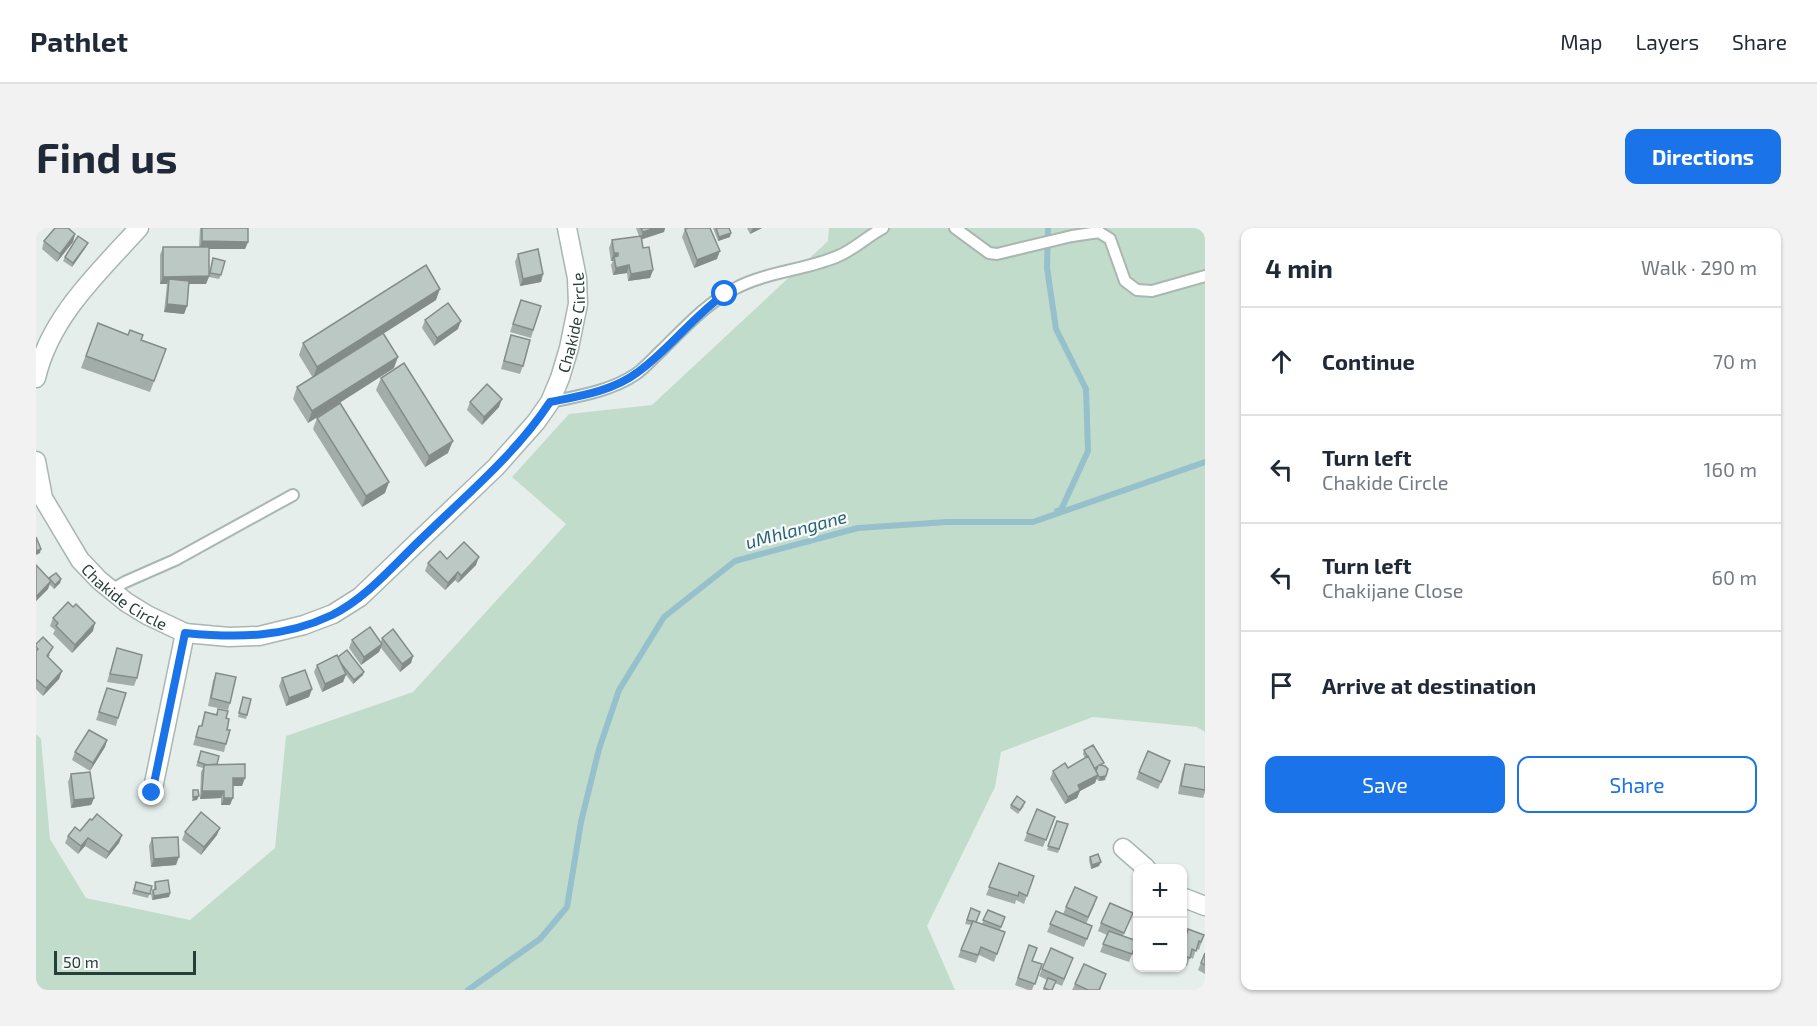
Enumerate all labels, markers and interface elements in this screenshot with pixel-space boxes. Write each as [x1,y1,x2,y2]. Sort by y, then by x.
text: Pathlet [30,24,128,58]
text: Map [1560,29,1602,54]
text: Layers [1635,29,1699,54]
text: Share [1732,29,1787,54]
button: Directions [1625,129,1781,184]
text: Find us [36,131,178,181]
text: 4 min [1265,252,1333,283]
text: Walk · 290 m [1641,255,1757,279]
street label: Chakide Circle [553,271,588,375]
route start [711,280,737,306]
icon: ahead [1265,345,1298,378]
text: Continue [1322,348,1415,374]
text: 70 m [1713,349,1757,373]
text: Turn left [1322,444,1411,470]
icon: left [1265,453,1298,486]
text: 160 m [1704,457,1757,481]
text: Chakide Circle [1322,470,1448,494]
water label: uMhlangane [743,505,849,553]
text: Turn left [1322,552,1411,578]
street label: Chakide Circle [78,559,171,633]
icon: left [1265,561,1298,594]
text: 60 m [1712,565,1757,589]
text: Chakijane Close [1322,578,1464,602]
icon: arrive [1265,669,1298,702]
text: Arrive at destination [1322,672,1536,698]
button: Save [1265,756,1505,813]
button: Share [1517,756,1757,813]
route end [138,779,164,805]
map controls [1133,864,1187,972]
button: + [1133,864,1187,918]
button: − [1133,918,1187,972]
scale bar [54,948,196,976]
text: 50 m [63,952,99,971]

